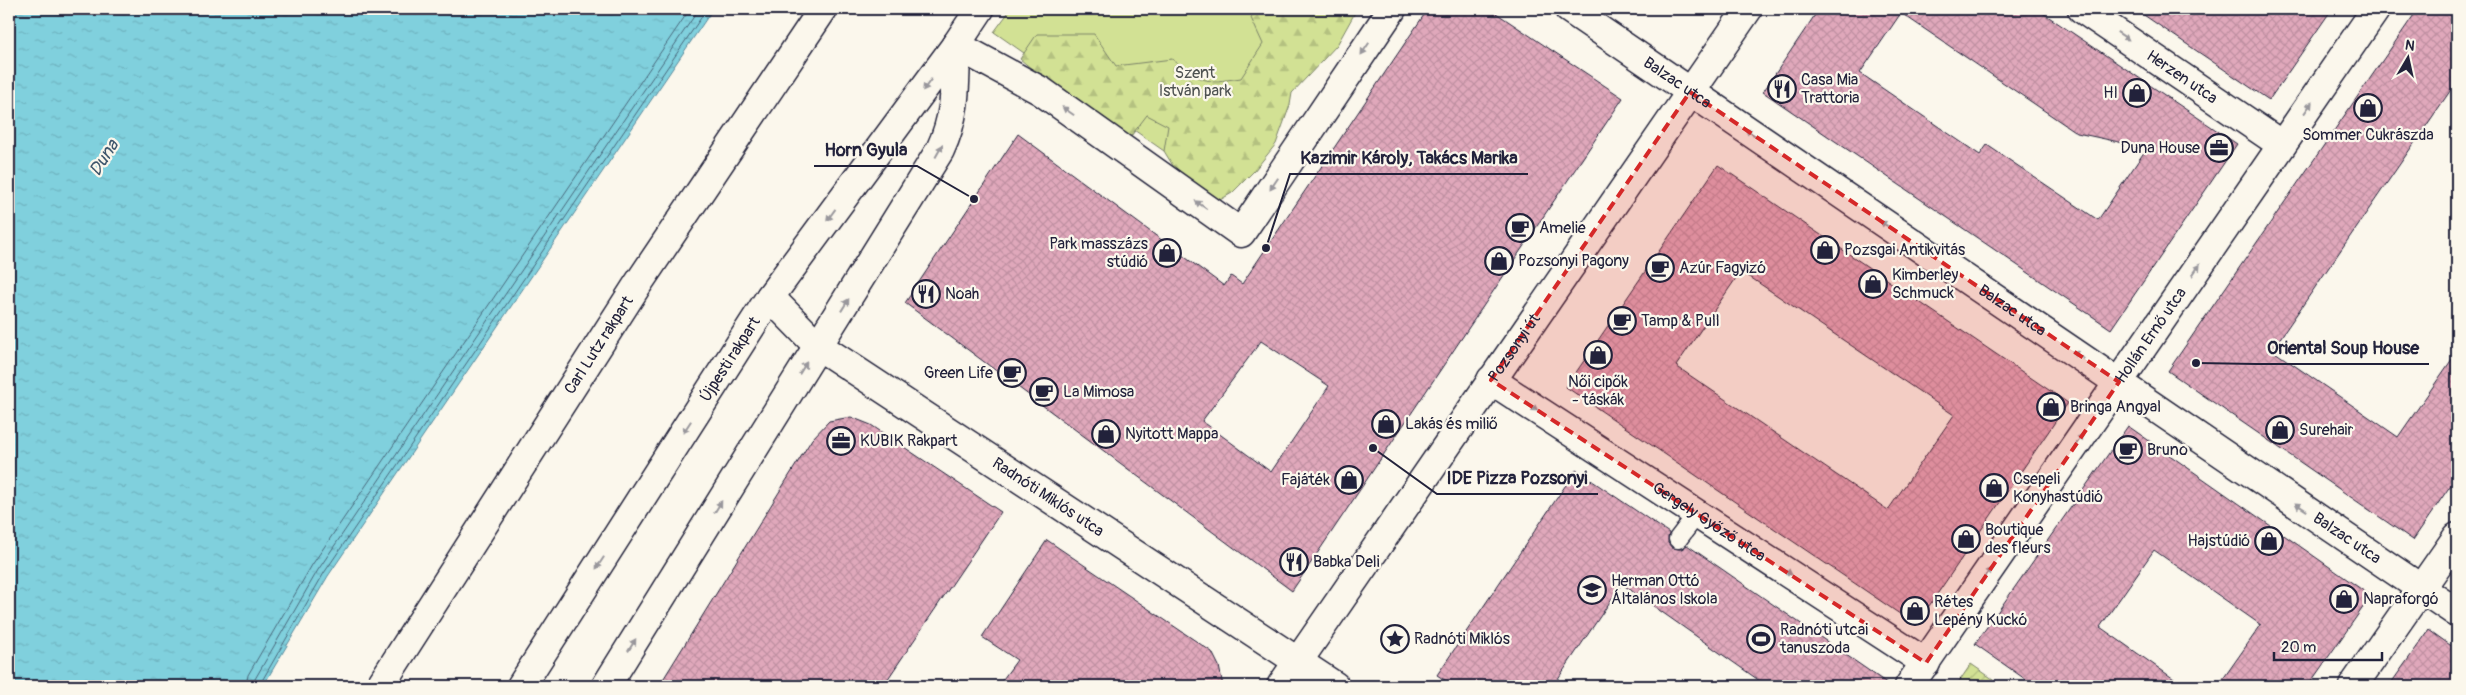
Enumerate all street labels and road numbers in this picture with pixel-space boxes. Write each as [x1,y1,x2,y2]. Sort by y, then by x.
street label: Herzen utca [2143,46,2221,108]
street label: Balzac utca [1640,53,1715,113]
street label: Balzac utca [1974,280,2050,341]
street label: Hollán Ernő utca [2111,284,2191,387]
street label: Carl Lutz rakpart [560,292,638,398]
street label: Pozsonyi út [1484,309,1545,385]
street label: Újpesti rakpart [696,313,765,405]
street label: Radnóti Miklós utca [989,453,1108,541]
street label: Gergely Győző utca [1648,478,1769,566]
street label: Balzac utca [2309,508,2385,568]

